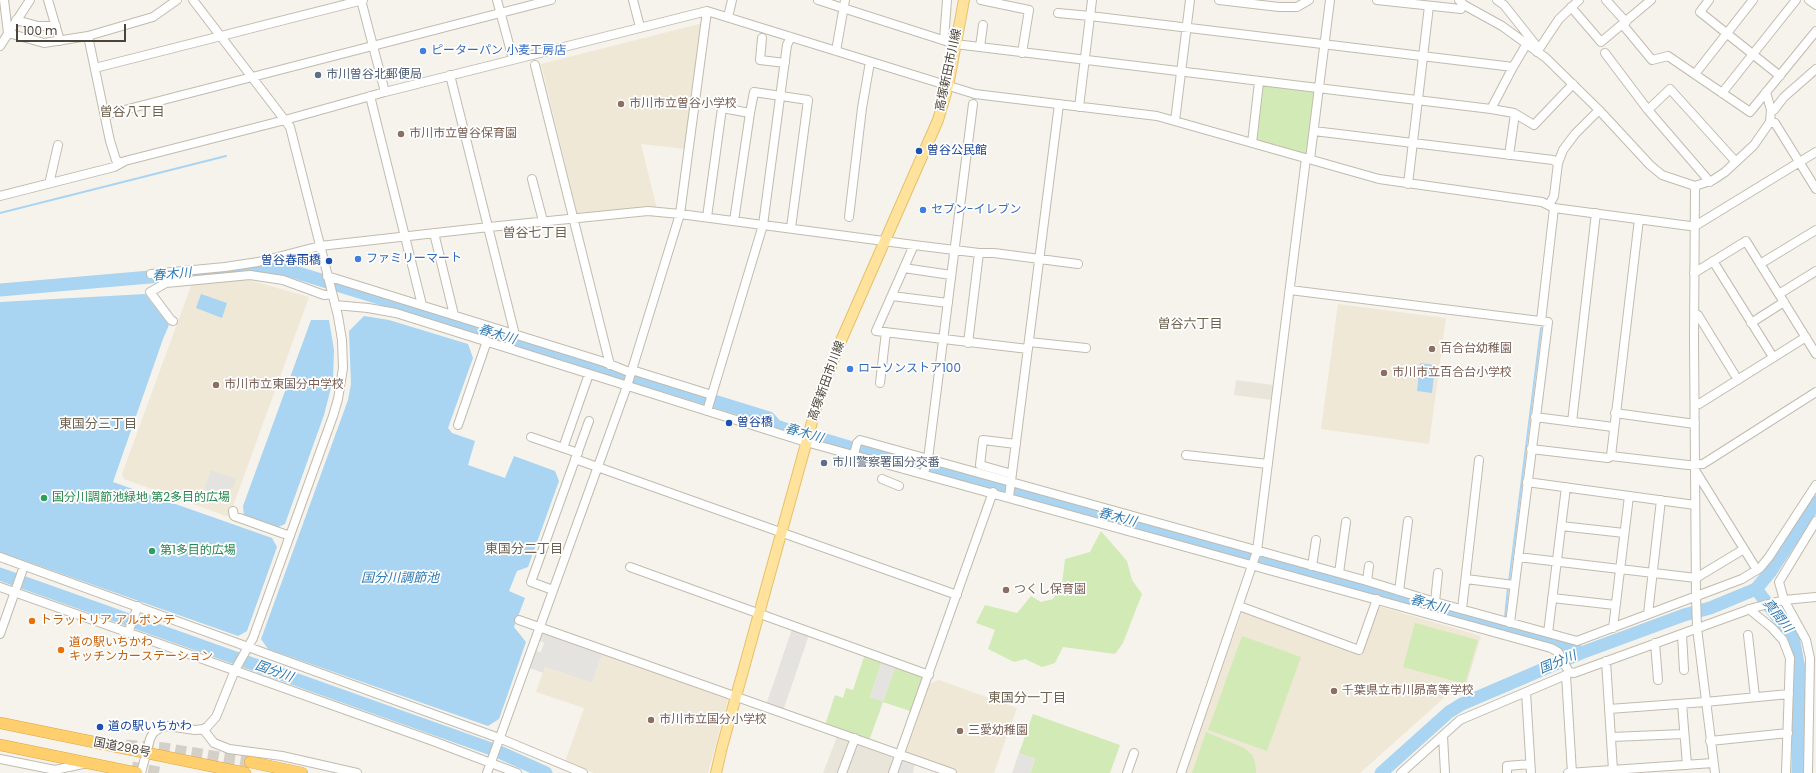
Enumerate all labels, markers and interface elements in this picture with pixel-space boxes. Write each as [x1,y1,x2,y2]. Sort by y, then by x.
scale bar [18,16,128,42]
text: 100 m [23,22,57,39]
street label: 高塚新田市川線 [933,27,965,113]
place label: ピーターパン 小麦工房店 [431,44,566,58]
marker: ピーターパン 小麦工房店 [418,46,428,56]
place label: 市川曽谷北郵便局 [326,68,422,82]
marker: 市川曽谷北郵便局 [313,70,323,80]
place label: 市川市立曽谷小学校 [629,97,737,111]
marker: 市川市立曽谷小学校 [616,99,626,109]
district label: 曽谷八丁目 [100,105,164,121]
place label: 市川市立曽谷保育園 [409,127,517,141]
marker: 市川市立曽谷保育園 [396,129,406,139]
place label: 曽谷公民館 [927,144,987,158]
marker: 曽谷公民館 [914,146,924,156]
place label: セブン-イレブン [931,203,1022,217]
marker: セブン-イレブン [918,205,928,215]
district label: 曽谷七丁目 [503,226,567,242]
place label: ファミリーマート [366,252,462,266]
place label: 曽谷春雨橋 [261,254,321,268]
marker: ファミリーマート [353,254,363,264]
marker: 曽谷春雨橋 [324,256,334,266]
water label: 春木川 [152,266,192,284]
district label: 曽谷六丁目 [1158,317,1222,333]
water label: 春木川 [476,322,518,348]
street label: 高塚新田市川線 [806,339,848,423]
place label: 百合台幼稚園 [1440,342,1512,356]
marker: 百合台幼稚園 [1427,344,1437,354]
place label: ローソンストア100 [858,362,961,376]
marker: ローソンストア100 [845,364,855,374]
place label: 市川市立百合台小学校 [1392,366,1512,380]
marker: 市川市立百合台小学校 [1379,368,1389,378]
place label: 市川市立東国分中学校 [224,378,344,392]
marker: 市川市立東国分中学校 [211,380,221,390]
place label: 曽谷橋 [737,416,773,430]
district label: 東国分三丁目 [59,417,137,433]
marker: 曽谷橋 [724,418,734,428]
water label: 春木川 [783,421,825,447]
place label: 市川警察署国分交番 [832,456,940,470]
marker: 市川警察署国分交番 [819,458,829,468]
place label: 国分川調節池緑地 第2多目的広場 [52,491,230,505]
marker: 国分川調節池緑地 第2多目的広場 [39,493,49,503]
water label: 春木川 [1096,505,1138,531]
district label: 東国分二丁目 [485,542,563,558]
place label: 第1多目的広場 [160,544,236,558]
marker: 第1多目的広場 [147,546,157,556]
water label: 国分川調節池 [361,571,439,587]
place label: つくし保育園 [1014,583,1086,597]
marker: つくし保育園 [1001,585,1011,595]
water label: 春木川 [1408,592,1450,618]
water label: 真間川 [1759,596,1795,636]
place label: トラットリア アルポンテ [40,614,175,628]
marker: トラットリア アルポンテ [27,616,37,626]
place label: 道の駅いちかわ キッチンカーステーション [69,636,213,664]
marker: 道の駅いちかわ キッチンカーステーション [56,645,66,655]
water label: 国分川 [1537,648,1579,678]
water label: 国分川 [253,658,295,686]
place label: 千葉県立市川昴高等学校 [1342,684,1474,698]
marker: 千葉県立市川昴高等学校 [1329,686,1339,696]
district label: 東国分一丁目 [988,691,1066,707]
place label: 市川市立国分小学校 [659,713,767,727]
marker: 市川市立国分小学校 [646,715,656,725]
place label: 道の駅いちかわ [108,720,192,734]
marker: 道の駅いちかわ [95,722,105,732]
place label: 三愛幼稚園 [968,724,1028,738]
marker: 三愛幼稚園 [955,726,965,736]
street label: 国道298号 [92,735,152,761]

